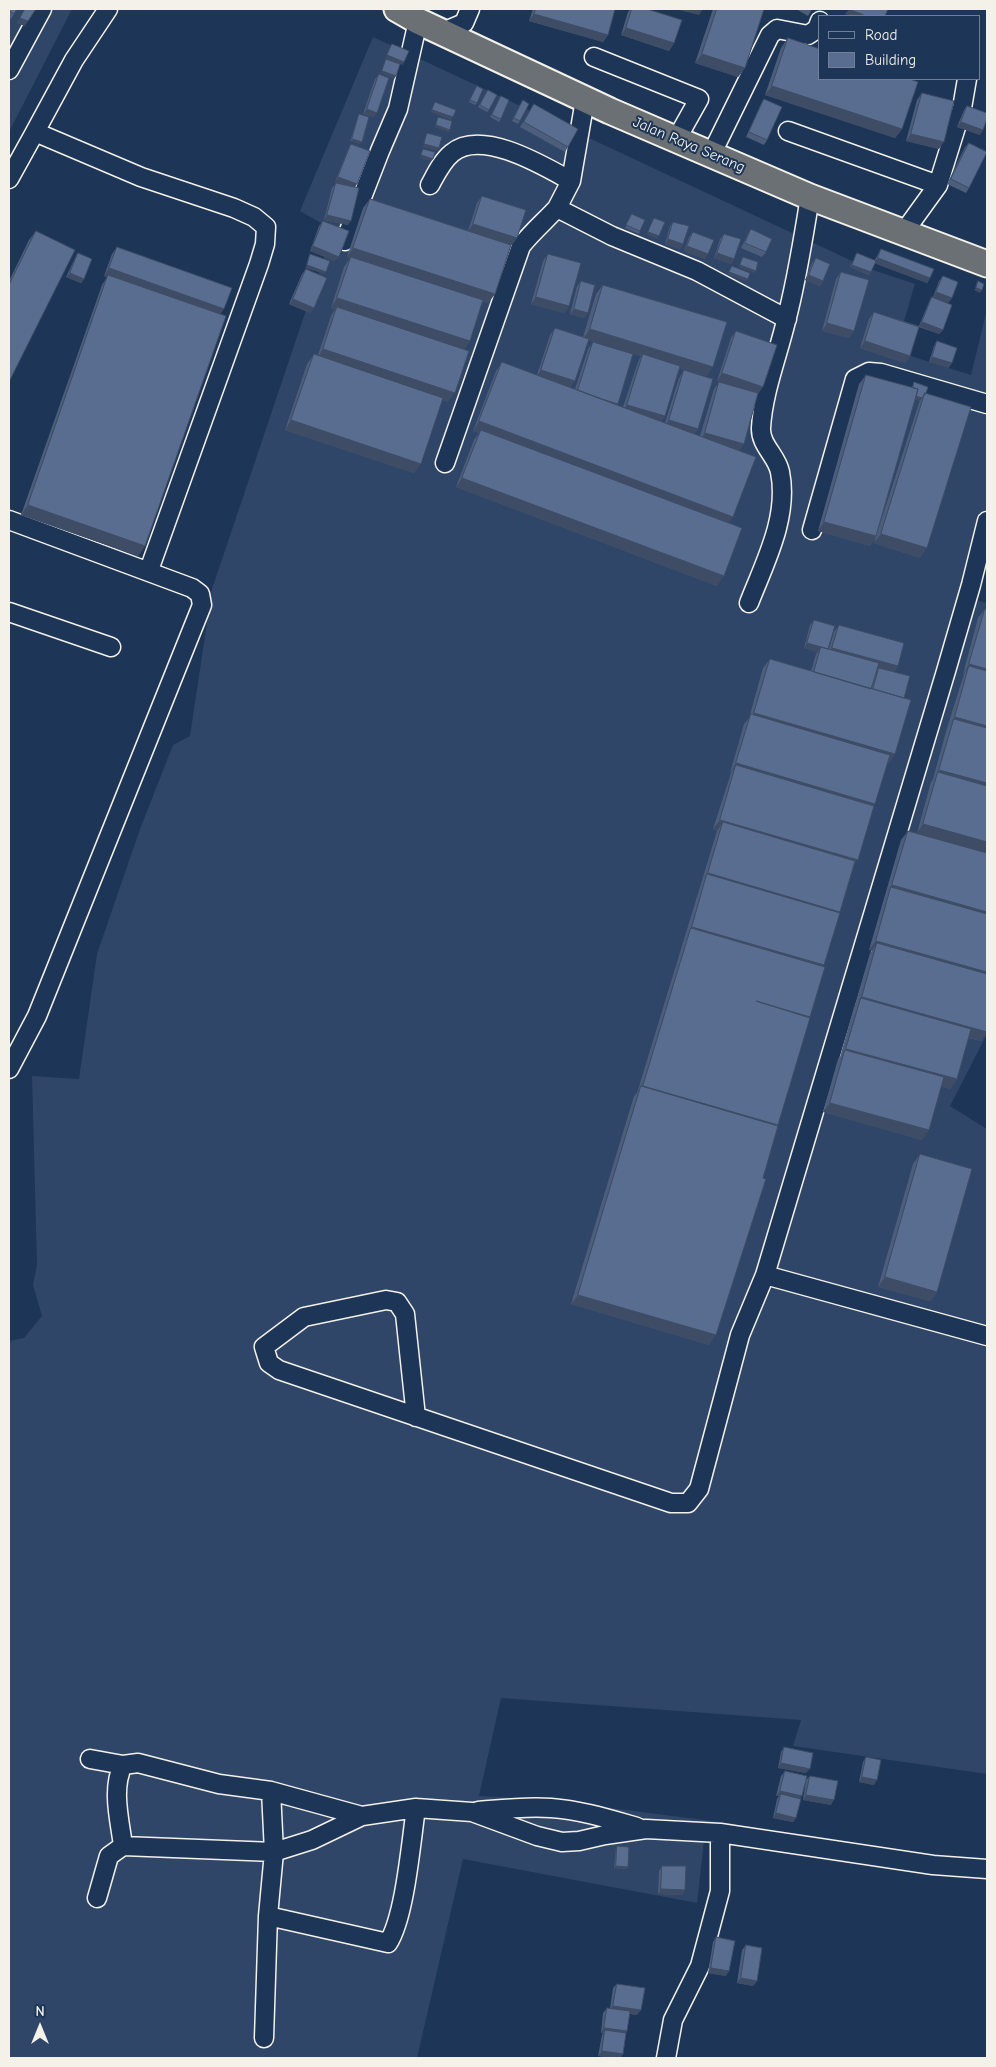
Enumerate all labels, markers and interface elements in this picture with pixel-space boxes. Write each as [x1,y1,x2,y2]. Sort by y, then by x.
legend [818,15,981,80]
text: Road [865,26,897,44]
text: Building [865,51,916,69]
street label: Jalan Raya Serang [630,113,748,177]
north arrow [15,2002,65,2052]
text: N [35,2003,45,2020]

